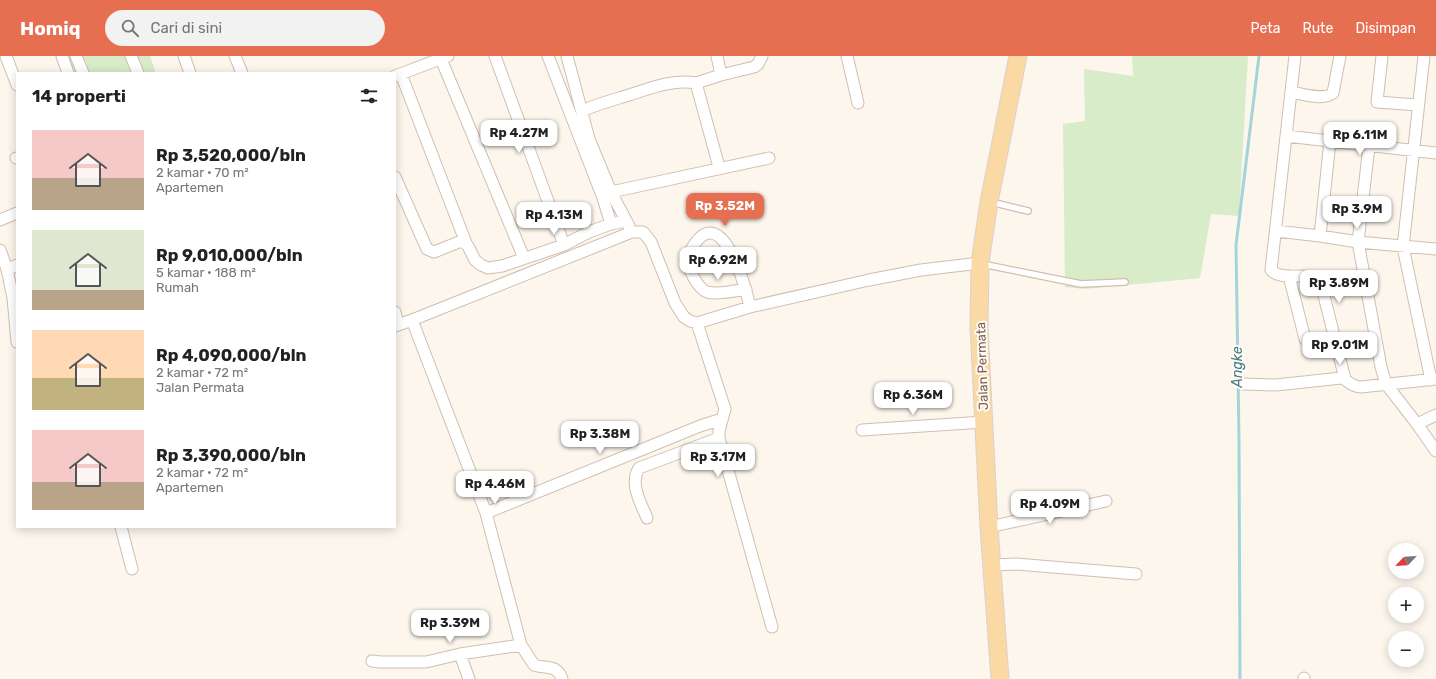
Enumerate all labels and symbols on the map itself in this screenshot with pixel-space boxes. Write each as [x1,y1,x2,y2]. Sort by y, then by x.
pin: Rp 4.27M [478,120,560,154]
pin: Rp 6.11M [1319,122,1401,156]
pin: Rp 3.52M [684,193,766,227]
pin: Rp 3.9M [1320,196,1394,230]
pin: Rp 4.13M [513,202,595,236]
pin: Rp 6.92M [677,247,759,281]
pin: Rp 3.89M [1298,270,1380,304]
street label: Jalan Permata [973,322,991,410]
pin: Rp 9.01M [1299,332,1381,366]
water label: Angke [1229,346,1246,388]
pin: Rp 6.36M [872,382,954,416]
pin: Rp 3.38M [559,421,641,455]
pin: Rp 3.17M [677,444,759,478]
pin: Rp 4.46M [454,471,536,505]
pin: Rp 4.09M [1009,491,1091,525]
north arrow [1388,543,1424,579]
pin: Rp 3.39M [409,610,491,644]

